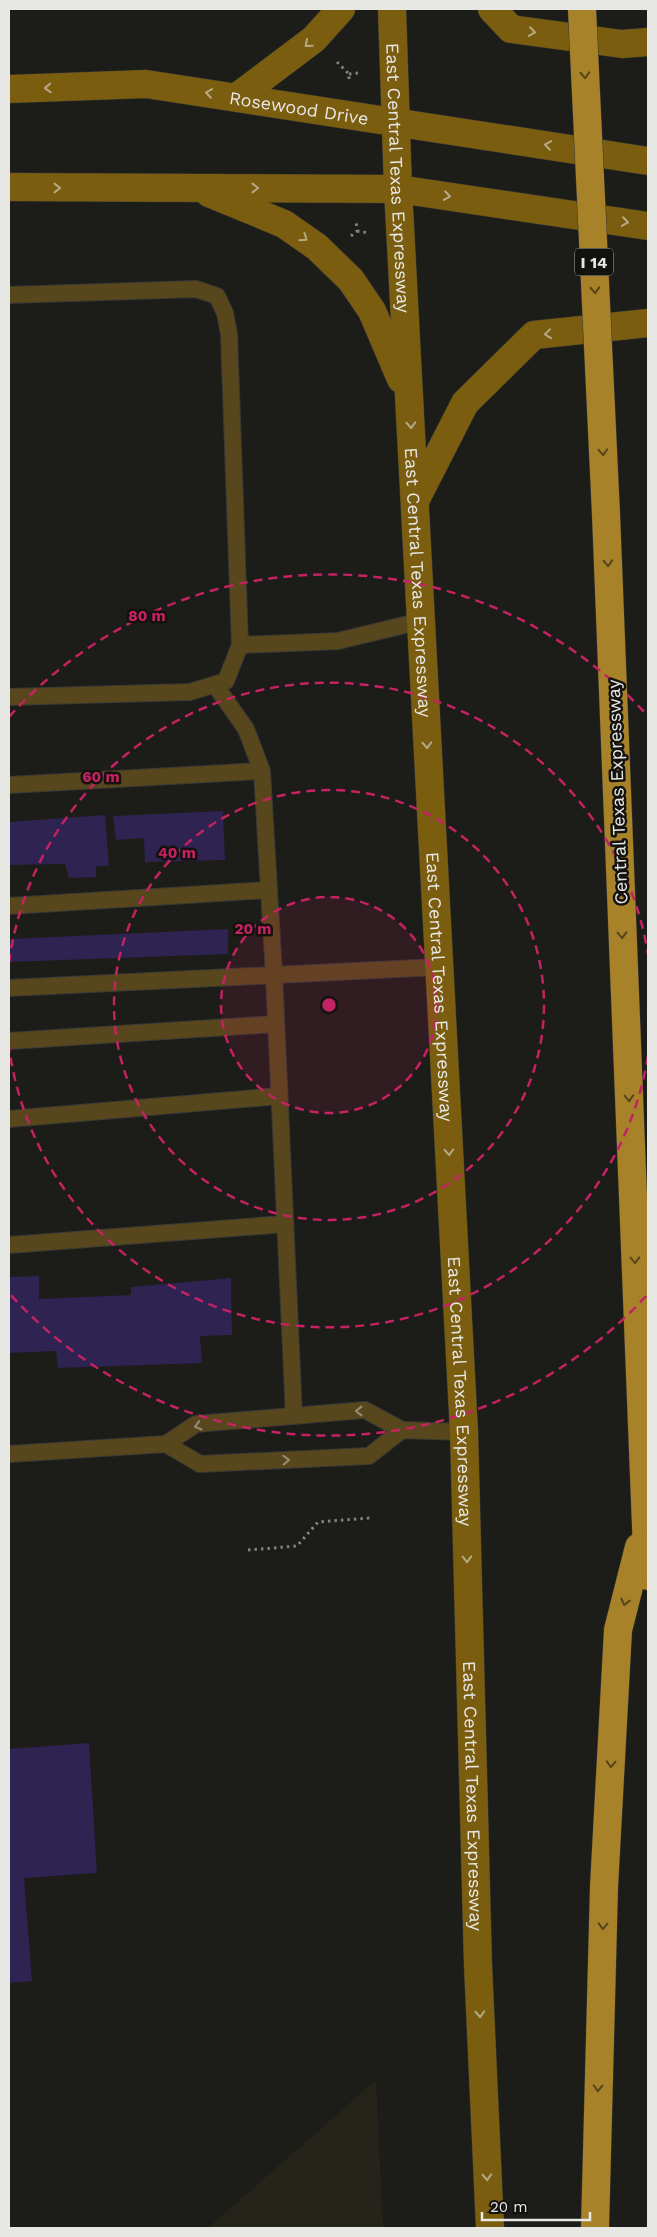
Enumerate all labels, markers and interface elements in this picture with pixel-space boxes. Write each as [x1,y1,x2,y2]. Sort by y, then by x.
one-way arrow [528,26,536,37]
one-way arrow [304,39,313,48]
street label: East Central Texas Expressway [383,42,415,314]
one-way arrow [580,71,591,79]
one-way arrow [43,82,51,93]
street label: Rosewood Drive [228,86,370,129]
one-way arrow [205,88,213,99]
one-way arrow [544,140,552,151]
one-way arrow [54,182,62,193]
one-way arrow [252,183,259,193]
one-way arrow [443,190,451,201]
one-way arrow [620,217,629,227]
one-way arrow [298,232,307,241]
road number: I 14 [575,248,613,276]
one-way arrow [590,286,601,294]
one-way arrow [543,328,551,339]
one-way arrow [405,422,416,430]
street label: East Central Texas Expressway [401,447,437,719]
one-way arrow [598,448,608,456]
one-way arrow [602,559,613,567]
text: 80 m [128,607,166,625]
street label: Central Texas Expressway [603,678,631,905]
one-way arrow [422,741,433,749]
text: 60 m [82,768,120,786]
text: 40 m [158,844,196,862]
street label: East Central Texas Expressway [423,851,458,1123]
text: 20 m [234,920,272,938]
one-way arrow [617,932,628,940]
centre of rings [320,996,338,1014]
one-way arrow [623,1094,634,1102]
one-way arrow [443,1148,454,1156]
street label: East Central Texas Expressway [444,1256,477,1527]
one-way arrow [630,1256,641,1264]
one-way arrow [354,1406,362,1416]
one-way arrow [194,1421,202,1431]
one-way arrow [283,1454,291,1465]
one-way arrow [462,1556,472,1563]
one-way arrow [620,1598,631,1607]
street label: East Central Texas Expressway [460,1661,488,1932]
one-way arrow [605,1760,616,1768]
one-way arrow [597,1922,608,1930]
one-way arrow [475,2010,485,2018]
one-way arrow [593,2085,604,2093]
one-way arrow [482,2173,493,2181]
scale bar [482,2190,590,2222]
text: 20 m [490,2198,528,2216]

